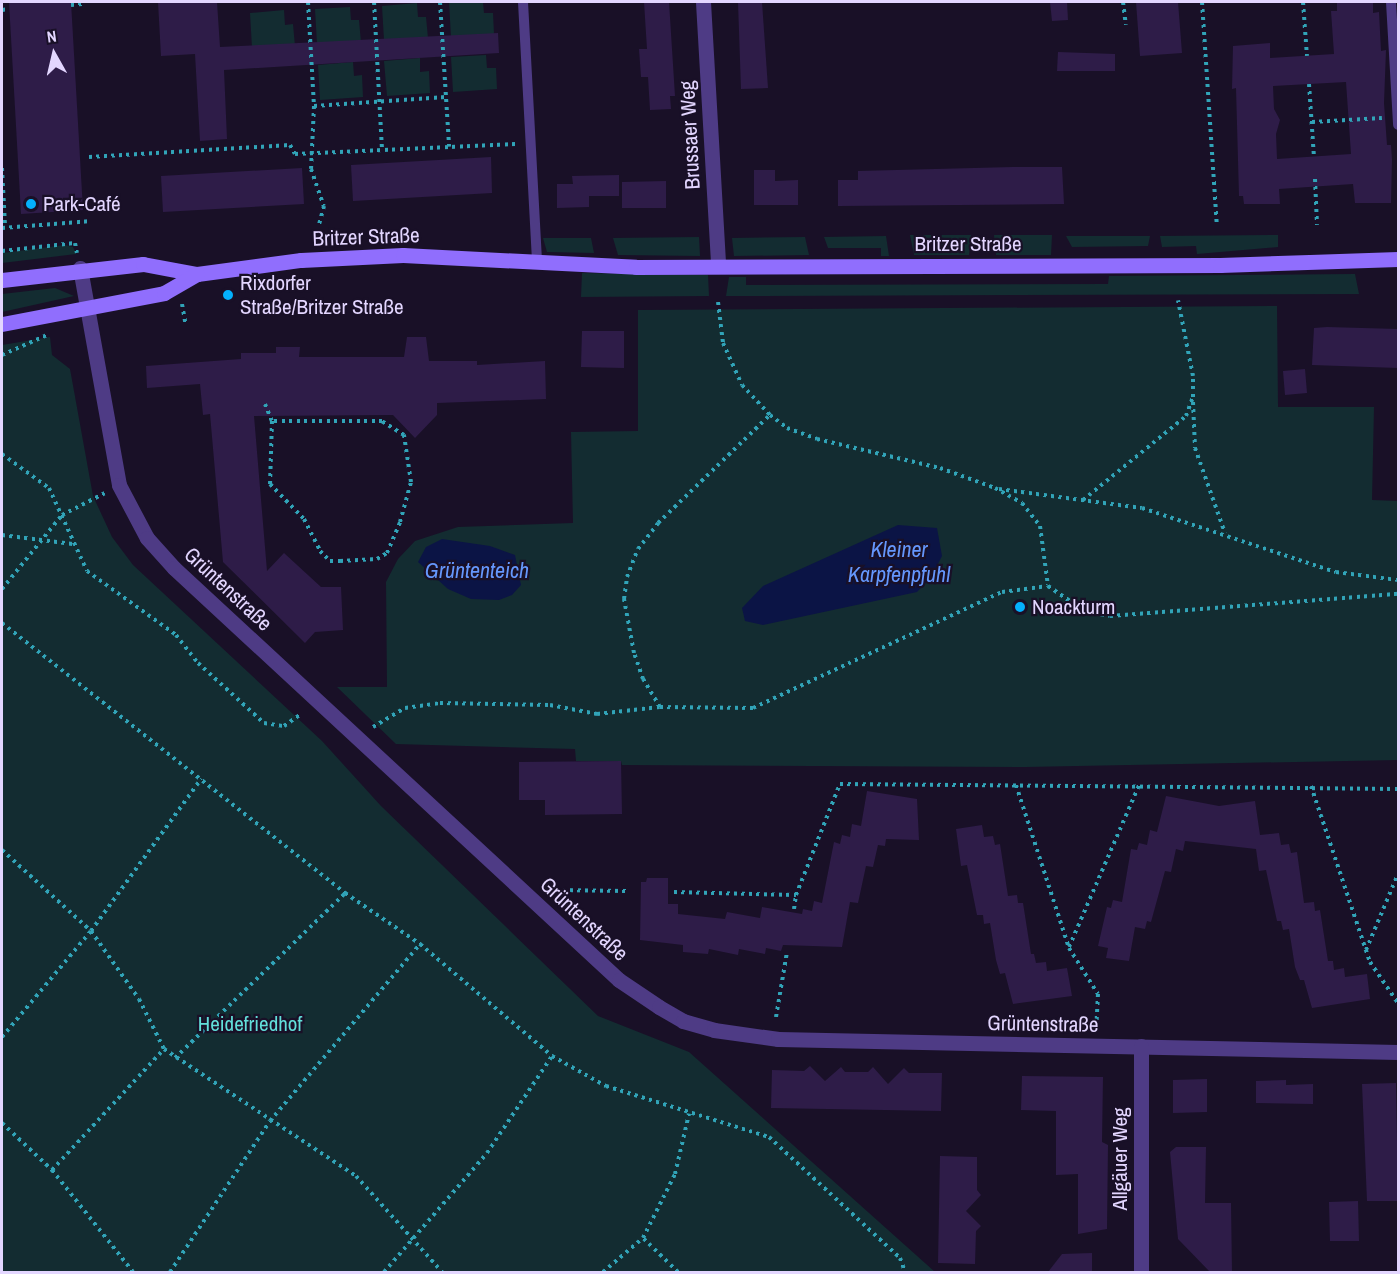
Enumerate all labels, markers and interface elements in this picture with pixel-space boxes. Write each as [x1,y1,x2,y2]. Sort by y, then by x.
north arrow [24,24,84,84]
text: N [45,25,58,48]
street label: Brussaer Weg [675,80,705,190]
place label: Park-Café [43,191,121,217]
marker: Park-Café [24,197,38,211]
street label: Britzer Straße [312,223,420,251]
street label: Britzer Straße [914,231,1022,257]
place label: Rixdorfer Straße/Britzer Straße [240,270,404,320]
marker: Rixdorfer Straße/Britzer Straße [221,288,235,302]
water label: Kleiner Karpfenpfuhl [848,536,950,588]
street label: Grüntenstraße [179,542,277,636]
water label: Grüntenteich [425,558,529,584]
place label: Noackturm [1032,594,1115,620]
marker: Noackturm [1013,600,1027,614]
street label: Grüntenstraße [535,872,633,966]
street label: Grüntenstraße [987,1010,1099,1038]
park label: Heidefriedhof [198,1011,302,1037]
street label: Allgäuer Weg [1107,1107,1133,1211]

